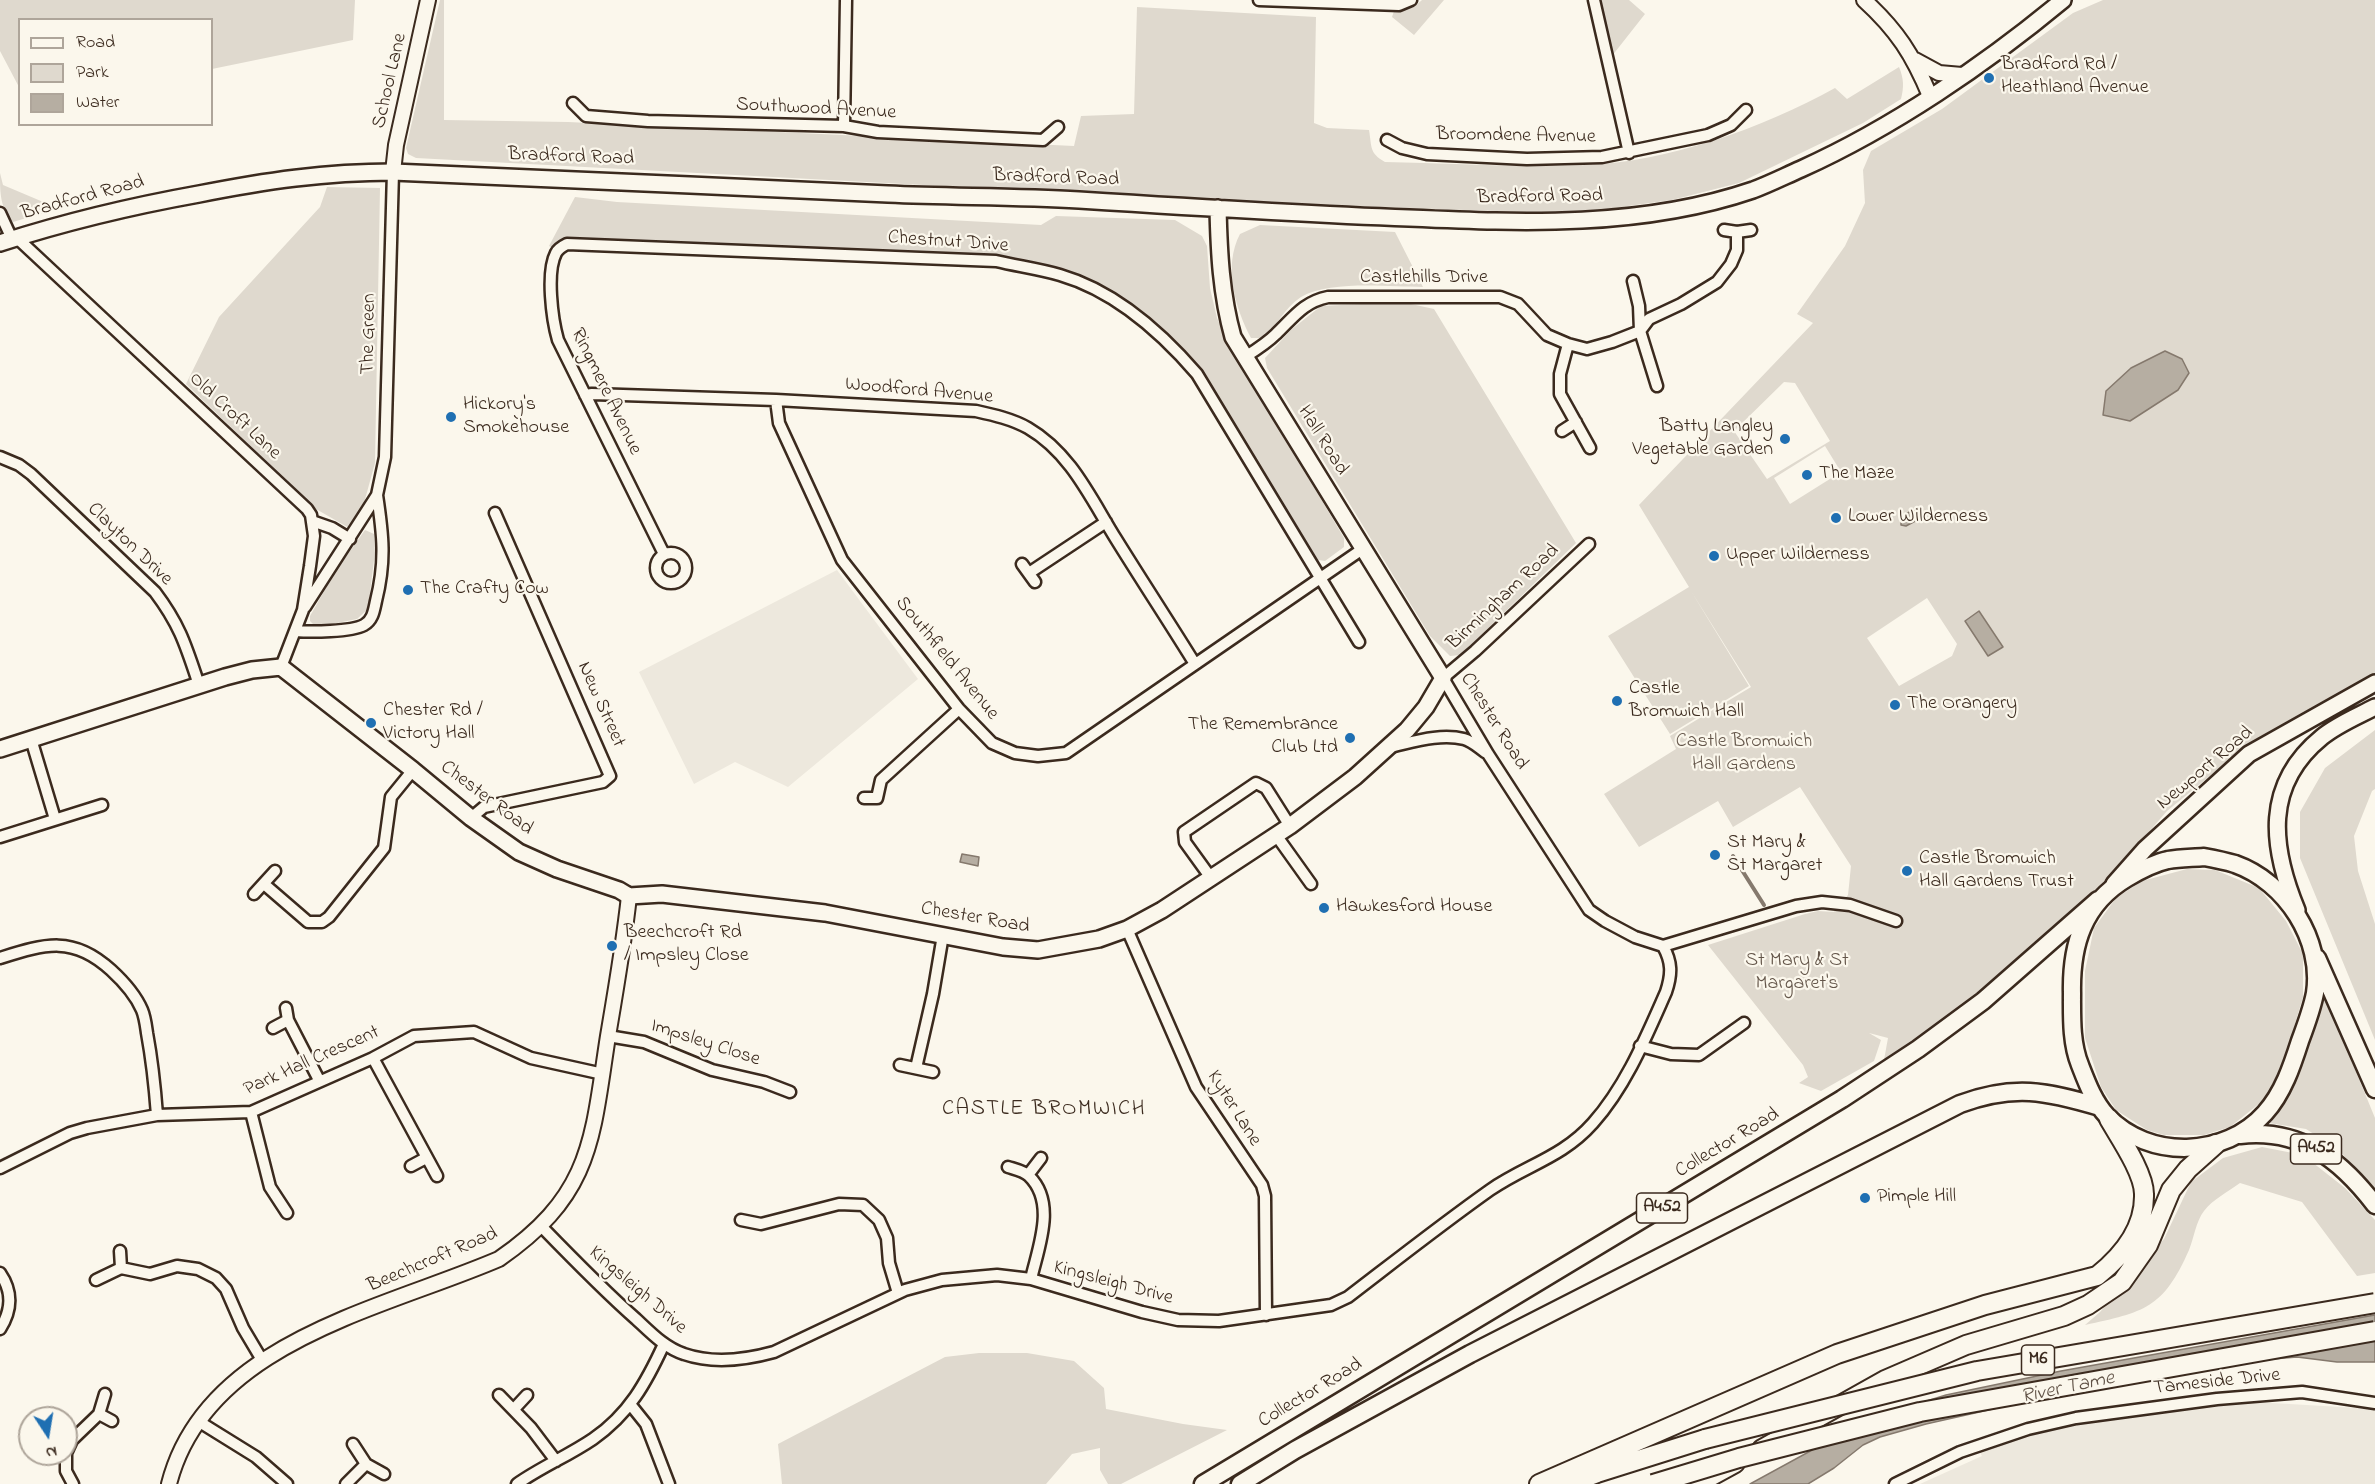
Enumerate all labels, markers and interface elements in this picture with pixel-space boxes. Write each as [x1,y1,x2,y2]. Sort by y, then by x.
legend [18,18,213,126]
text: Road [76,30,115,56]
street label: School Lane [368,31,414,131]
place label: Bradford Rd / Heathland Avenue [2001,54,2149,101]
text: Park [76,60,109,86]
marker: Bradford Rd / Heathland Avenue [1982,71,1996,85]
text: Water [76,90,119,116]
street label: Southwood Avenue [735,94,897,126]
street label: Broomdene Avenue [1436,124,1596,150]
street label: Bradford Road [508,144,634,172]
street label: Bradford Road [993,165,1119,193]
street label: Bradford Road [19,171,147,227]
street label: Bradford Road [1477,185,1603,211]
street label: Chestnut Drive [887,227,1009,259]
street label: Castlehills Drive [1360,267,1488,291]
street label: The Green [357,293,383,375]
street label: Ringmere Avenue [564,325,646,459]
street label: Old Croft Lane [183,368,285,466]
street label: Woodford Avenue [844,374,994,410]
place label: Hickory's Smokehouse [463,394,569,441]
street label: Hall Road [1291,402,1353,480]
marker: Hickory's Smokehouse [444,410,458,424]
place label: Batty Langley Vegetable Garden [1632,416,1773,463]
marker: Batty Langley Vegetable Garden [1778,432,1792,446]
place label: The Maze [1819,463,1894,487]
marker: The Maze [1800,468,1814,482]
street label: Clayton Drive [81,498,177,592]
place label: Lower Wilderness [1848,506,1988,530]
marker: Lower Wilderness [1829,511,1843,525]
street label: Birmingham Road [1443,540,1565,656]
place label: Upper Wilderness [1726,544,1870,568]
marker: Upper Wilderness [1707,549,1721,563]
place label: The Crafty Cow [420,578,549,602]
marker: The Crafty Cow [401,583,415,597]
street label: Southfield Avenue [889,592,1003,726]
street label: New Street [571,659,629,751]
street label: Chester Road [1454,669,1532,775]
place label: Castle Bromwich Hall [1629,678,1744,725]
place label: The Orangery [1907,693,2017,717]
marker: Castle Bromwich Hall [1610,694,1624,708]
marker: The Orangery [1888,698,1902,712]
place label: Chester Rd / Victory Hall [383,700,483,747]
place label: The Remembrance Club Ltd [1188,714,1338,761]
marker: Chester Rd / Victory Hall [364,716,378,730]
street label: Newport Road [2153,722,2259,816]
marker: The Remembrance Club Ltd [1343,731,1357,745]
park label: Castle Bromwich Hall Gardens [1676,731,1812,778]
street label: Chester Road [435,756,537,842]
place label: St Mary & St Margaret [1727,832,1822,879]
marker: St Mary & St Margaret [1708,848,1722,862]
place label: Castle Bromwich Hall Gardens Trust [1919,848,2074,895]
marker: Castle Bromwich Hall Gardens Trust [1900,864,1914,878]
place label: Hawkesford House [1336,896,1492,920]
street label: Chester Road [919,898,1031,940]
marker: Hawkesford House [1317,901,1331,915]
place label: Beechcroft Rd / Impsley Close [624,922,749,969]
marker: Beechcroft Rd / Impsley Close [605,939,619,953]
park label: St Mary & St Margaret's [1745,950,1849,997]
street label: Impsley Close [647,1015,763,1073]
street label: Park Hall Crescent [240,1021,384,1103]
street label: Kyter Lane [1200,1067,1266,1151]
district label: CASTLE BROMWICH [942,1097,1146,1123]
street label: Collector Road [1672,1104,1784,1184]
road number: A452 [2290,1134,2342,1164]
place label: Pimple Hill [1877,1186,1956,1210]
marker: Pimple Hill [1858,1191,1872,1205]
road number: A452 [1636,1193,1688,1223]
street label: Beechcroft Road [364,1223,502,1299]
street label: Kingsleigh Drive [583,1242,691,1340]
street label: Kingsleigh Drive [1051,1257,1175,1311]
road number: M6 [2022,1345,2054,1375]
street label: Collector Road [1255,1354,1367,1434]
street label: Tameside Drive [2152,1364,2282,1402]
water label: River Tame [2019,1367,2117,1411]
north arrow [18,1406,78,1466]
text: N [44,1439,59,1465]

